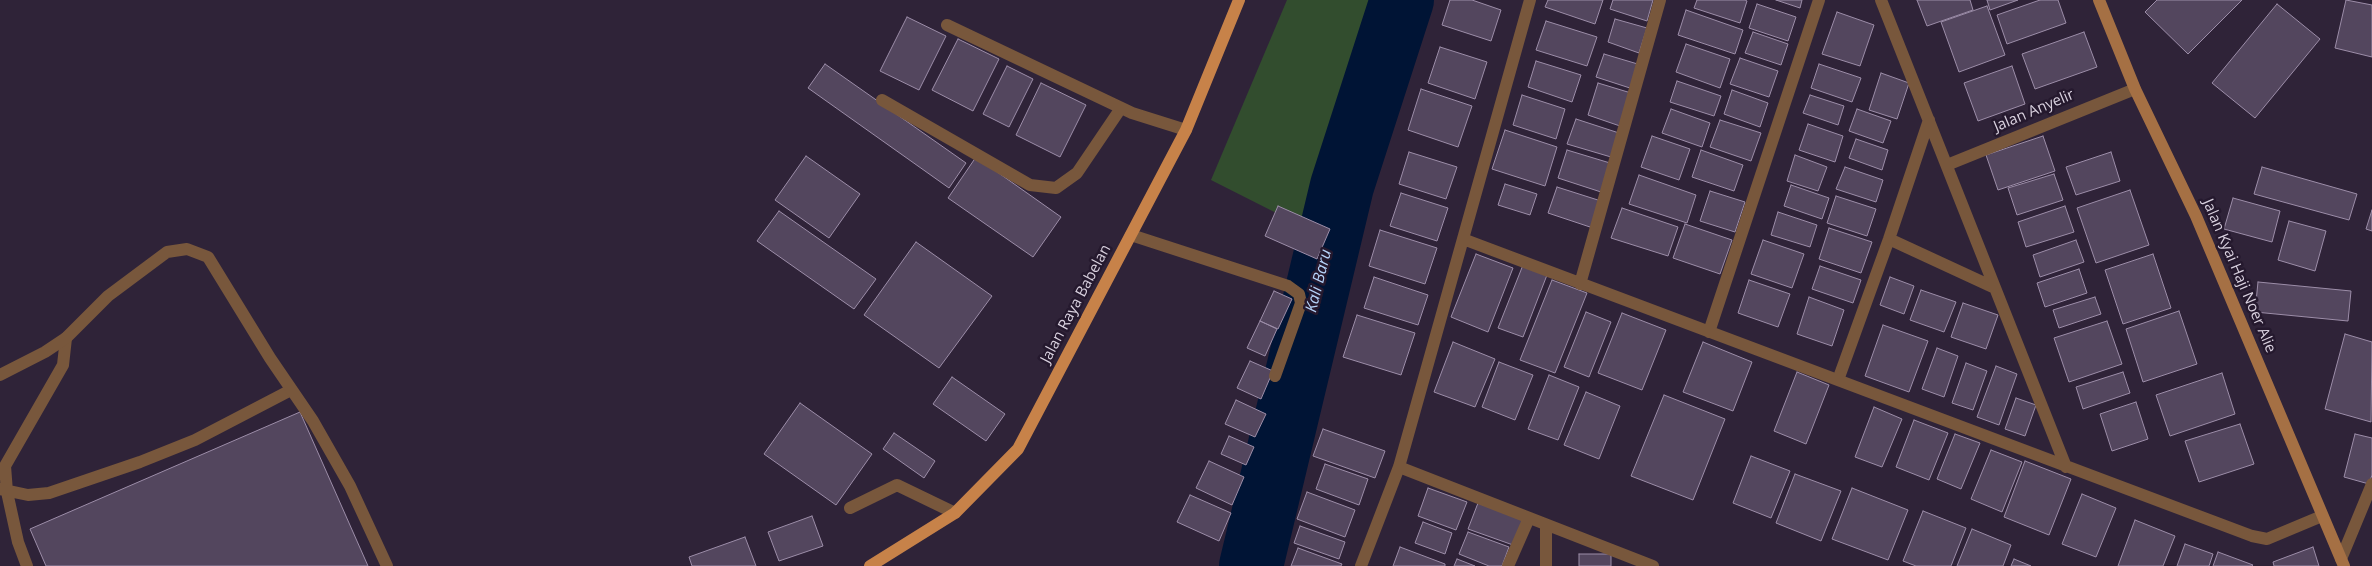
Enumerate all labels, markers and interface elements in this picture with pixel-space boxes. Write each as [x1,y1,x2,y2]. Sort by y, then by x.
street label: Jalan Anyelir [1991,86,2077,136]
street label: Jalan Kyai Haji Noer Alie [2198,196,2280,356]
street label: Jalan Raya Babelan [1037,242,1115,366]
water label: Kali Baru [1302,247,1336,315]

